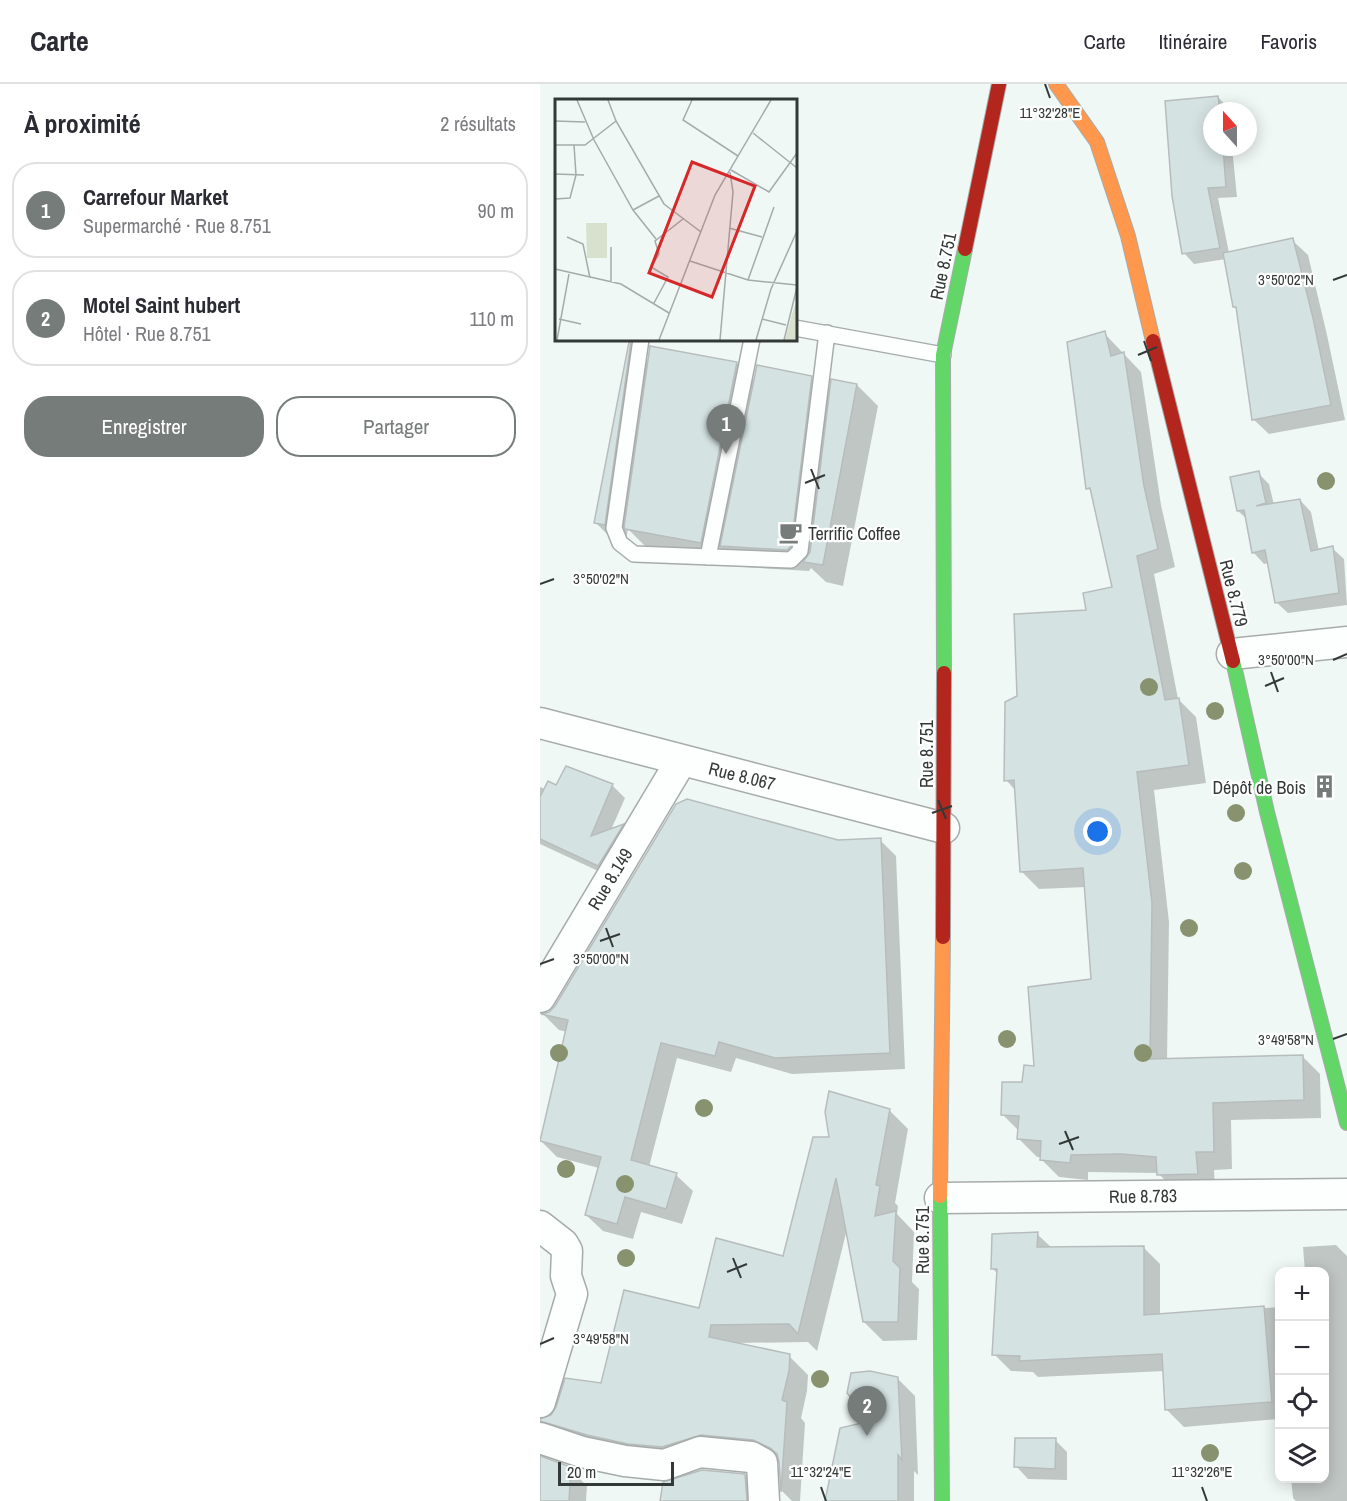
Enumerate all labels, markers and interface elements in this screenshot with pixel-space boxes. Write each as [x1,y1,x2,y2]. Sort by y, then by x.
text: Carte [30,22,89,60]
text: Carte [1083,27,1126,56]
text: Itinéraire [1159,27,1227,56]
text: Favoris [1260,27,1317,56]
inset map [555,99,796,340]
text: 11°32'28"E [1019,102,1081,123]
north arrow [1203,102,1257,156]
text: À proximité [24,106,141,141]
text: 2 résultats [440,110,516,137]
text: Carrefour Market [83,182,228,212]
text: 1 [41,197,50,224]
text: 90 m [478,197,514,224]
text: Supermarché · Rue 8.751 [83,212,271,239]
street label: Rue 8.751 [924,229,962,302]
text: 3°50'02"N [1258,269,1314,290]
text: Motel Saint hubert [83,290,240,320]
text: 2 [41,305,50,332]
text: 110 m [470,305,514,332]
text: Hôtel · Rue 8.751 [83,320,211,347]
button: Enregistrer [24,396,264,457]
button: Partager [276,396,516,457]
pin: 1 [706,404,746,454]
cafe icon: Terrific Coffee [777,520,803,546]
place label: Terrific Coffee [808,521,900,546]
street label: Rue 8.779 [1214,557,1254,629]
text: 3°50'02"N [573,568,629,589]
text: 3°50'00"N [1258,649,1314,670]
street label: Rue 8.751 [914,719,939,788]
street label: Rue 8.067 [706,756,778,796]
building icon: Dépôt de Bois [1311,774,1337,800]
place label: Dépôt de Bois [1212,775,1306,800]
your location [1083,817,1112,846]
street label: Rue 8.149 [582,843,638,915]
text: 3°50'00"N [573,948,629,969]
text: 3°49'58"N [1258,1029,1314,1050]
street label: Rue 8.783 [1109,1183,1177,1209]
street label: Rue 8.751 [910,1205,935,1274]
map controls [1275,1267,1329,1483]
button: + [1275,1267,1329,1321]
button: − [1275,1321,1329,1375]
text: 3°49'58"N [573,1328,629,1349]
button: locate [1275,1375,1329,1429]
pin: 2 [848,1386,886,1436]
button: layers [1275,1429,1329,1483]
scale bar [558,1459,674,1486]
text: 20 m [567,1461,596,1483]
text: 11°32'24"E [790,1461,852,1482]
text: 11°32'26"E [1171,1461,1233,1482]

